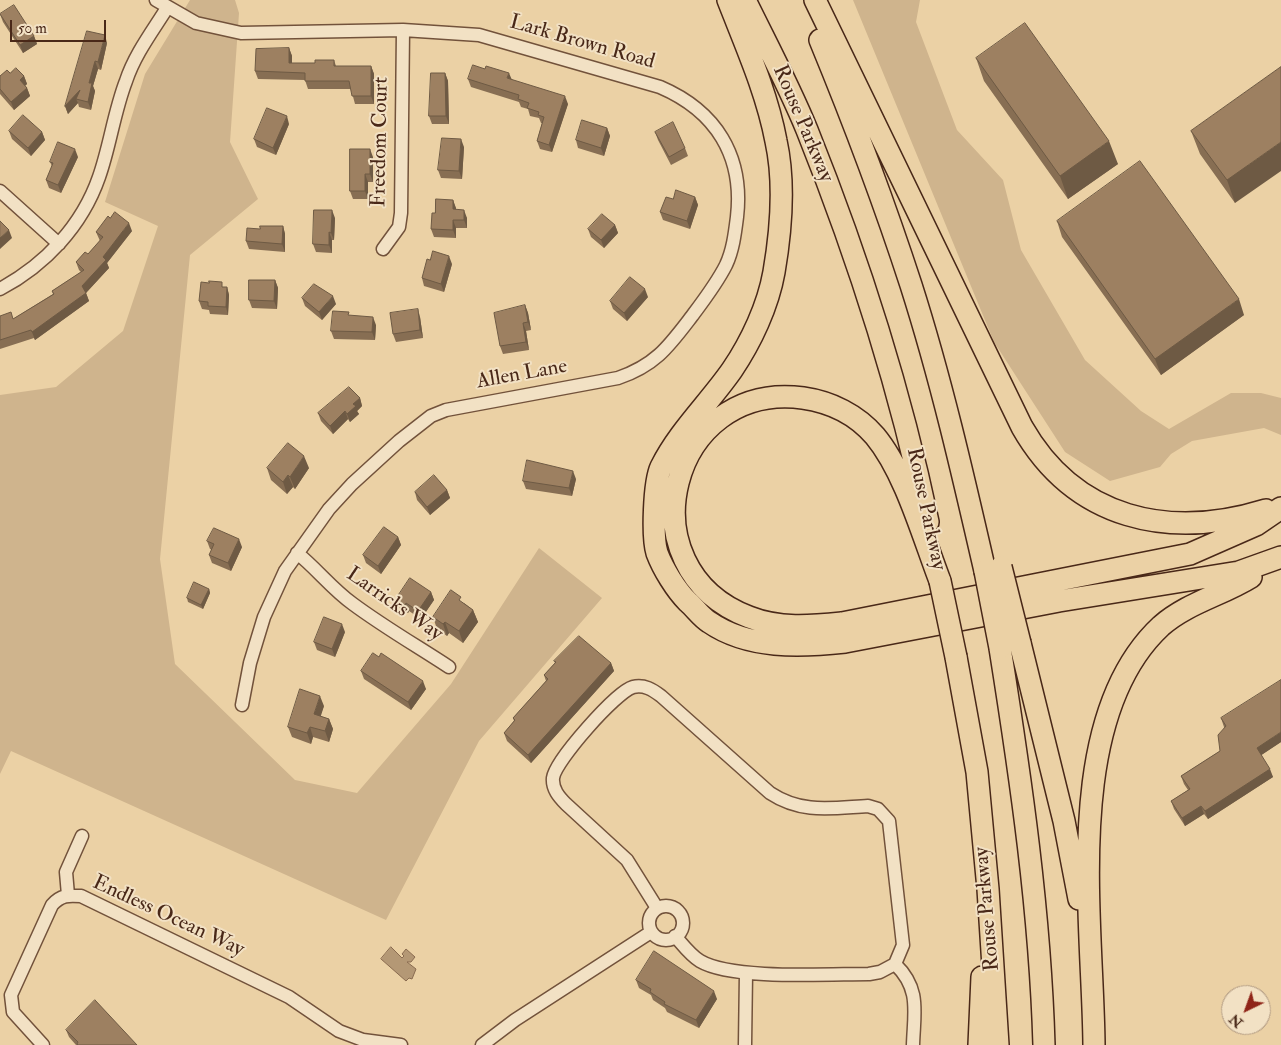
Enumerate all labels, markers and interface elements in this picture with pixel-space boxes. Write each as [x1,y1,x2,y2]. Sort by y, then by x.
scale bar [12,10,109,42]
street label: Lark Brown Road [507,10,657,76]
text: 50 m [18,19,47,38]
street label: Rouse Parkway [766,62,838,186]
street label: Freedom Court [367,77,395,207]
street label: Allen Lane [475,355,569,395]
street label: Rouse Parkway [900,445,950,573]
street label: Larricks Way [341,563,447,647]
street label: Rouse Parkway [970,846,1006,972]
street label: Endless Ocean Way [88,871,248,963]
north arrow [1221,985,1271,1035]
text: N [1226,1010,1247,1031]

